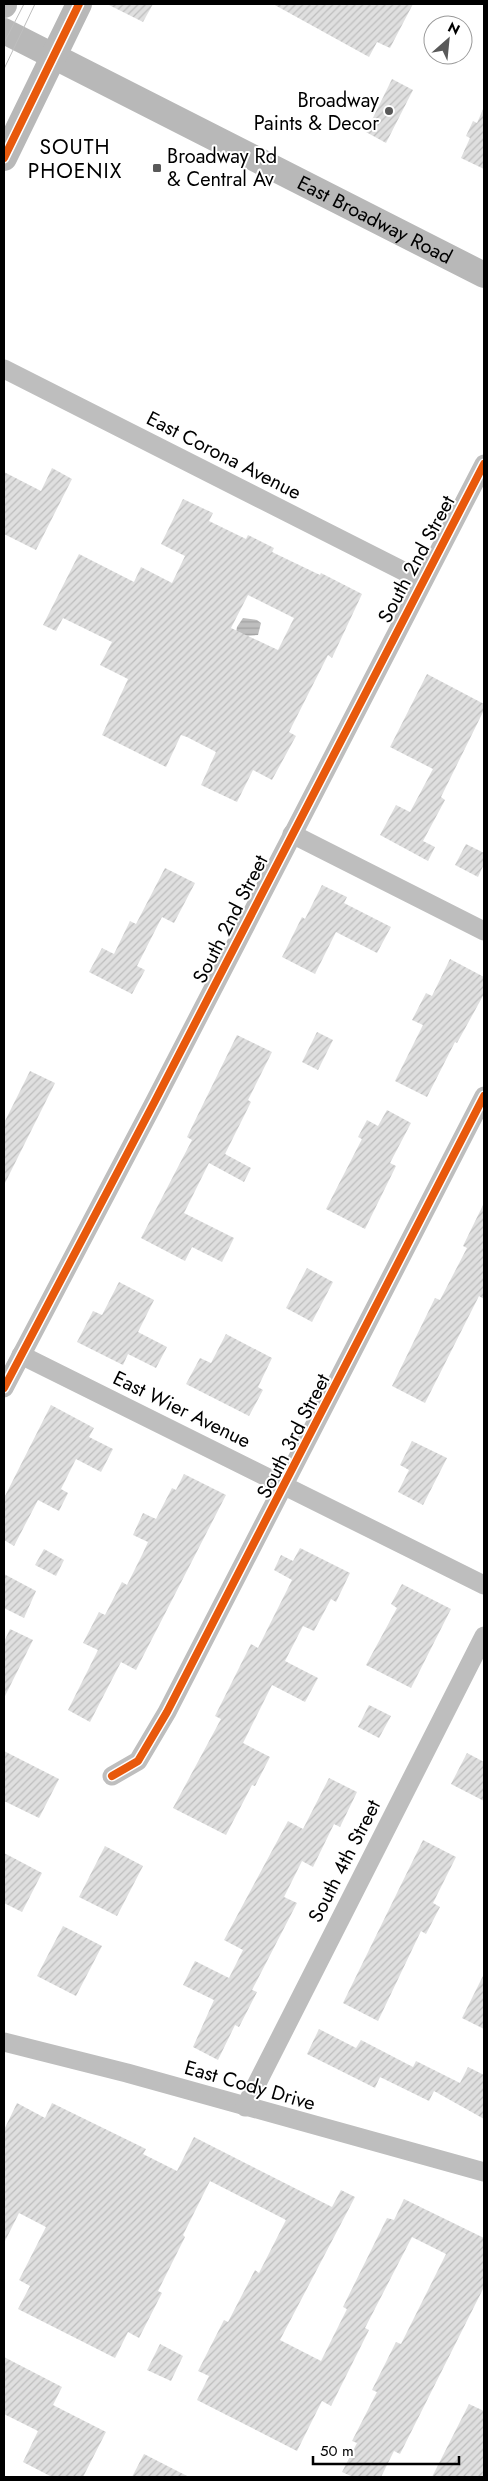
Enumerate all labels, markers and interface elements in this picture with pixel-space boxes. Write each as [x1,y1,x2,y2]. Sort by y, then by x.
north arrow [423,15,473,65]
text: N [444,17,463,40]
place label: Broadway Paints & Decor [254,86,379,138]
marker: Broadway Paints & Decor [383,105,395,117]
district label: SOUTH PHOENIX [28,132,122,186]
place label: Broadway Rd & Central Av [167,142,277,194]
marker: Broadway Rd & Central Av [151,162,163,174]
street label: East Broadway Road [292,168,457,271]
street label: East Corona Avenue [141,404,306,507]
street label: South 2nd Street [371,490,462,628]
street label: South 2nd Street [186,850,275,988]
street label: East Wier Avenue [108,1364,256,1455]
street label: South 3rd Street [250,1369,337,1504]
street label: South 4th Street [301,1795,388,1928]
street label: East Cody Drive [181,2053,319,2118]
scale bar [313,2434,459,2466]
text: 50 m [320,2440,354,2462]

